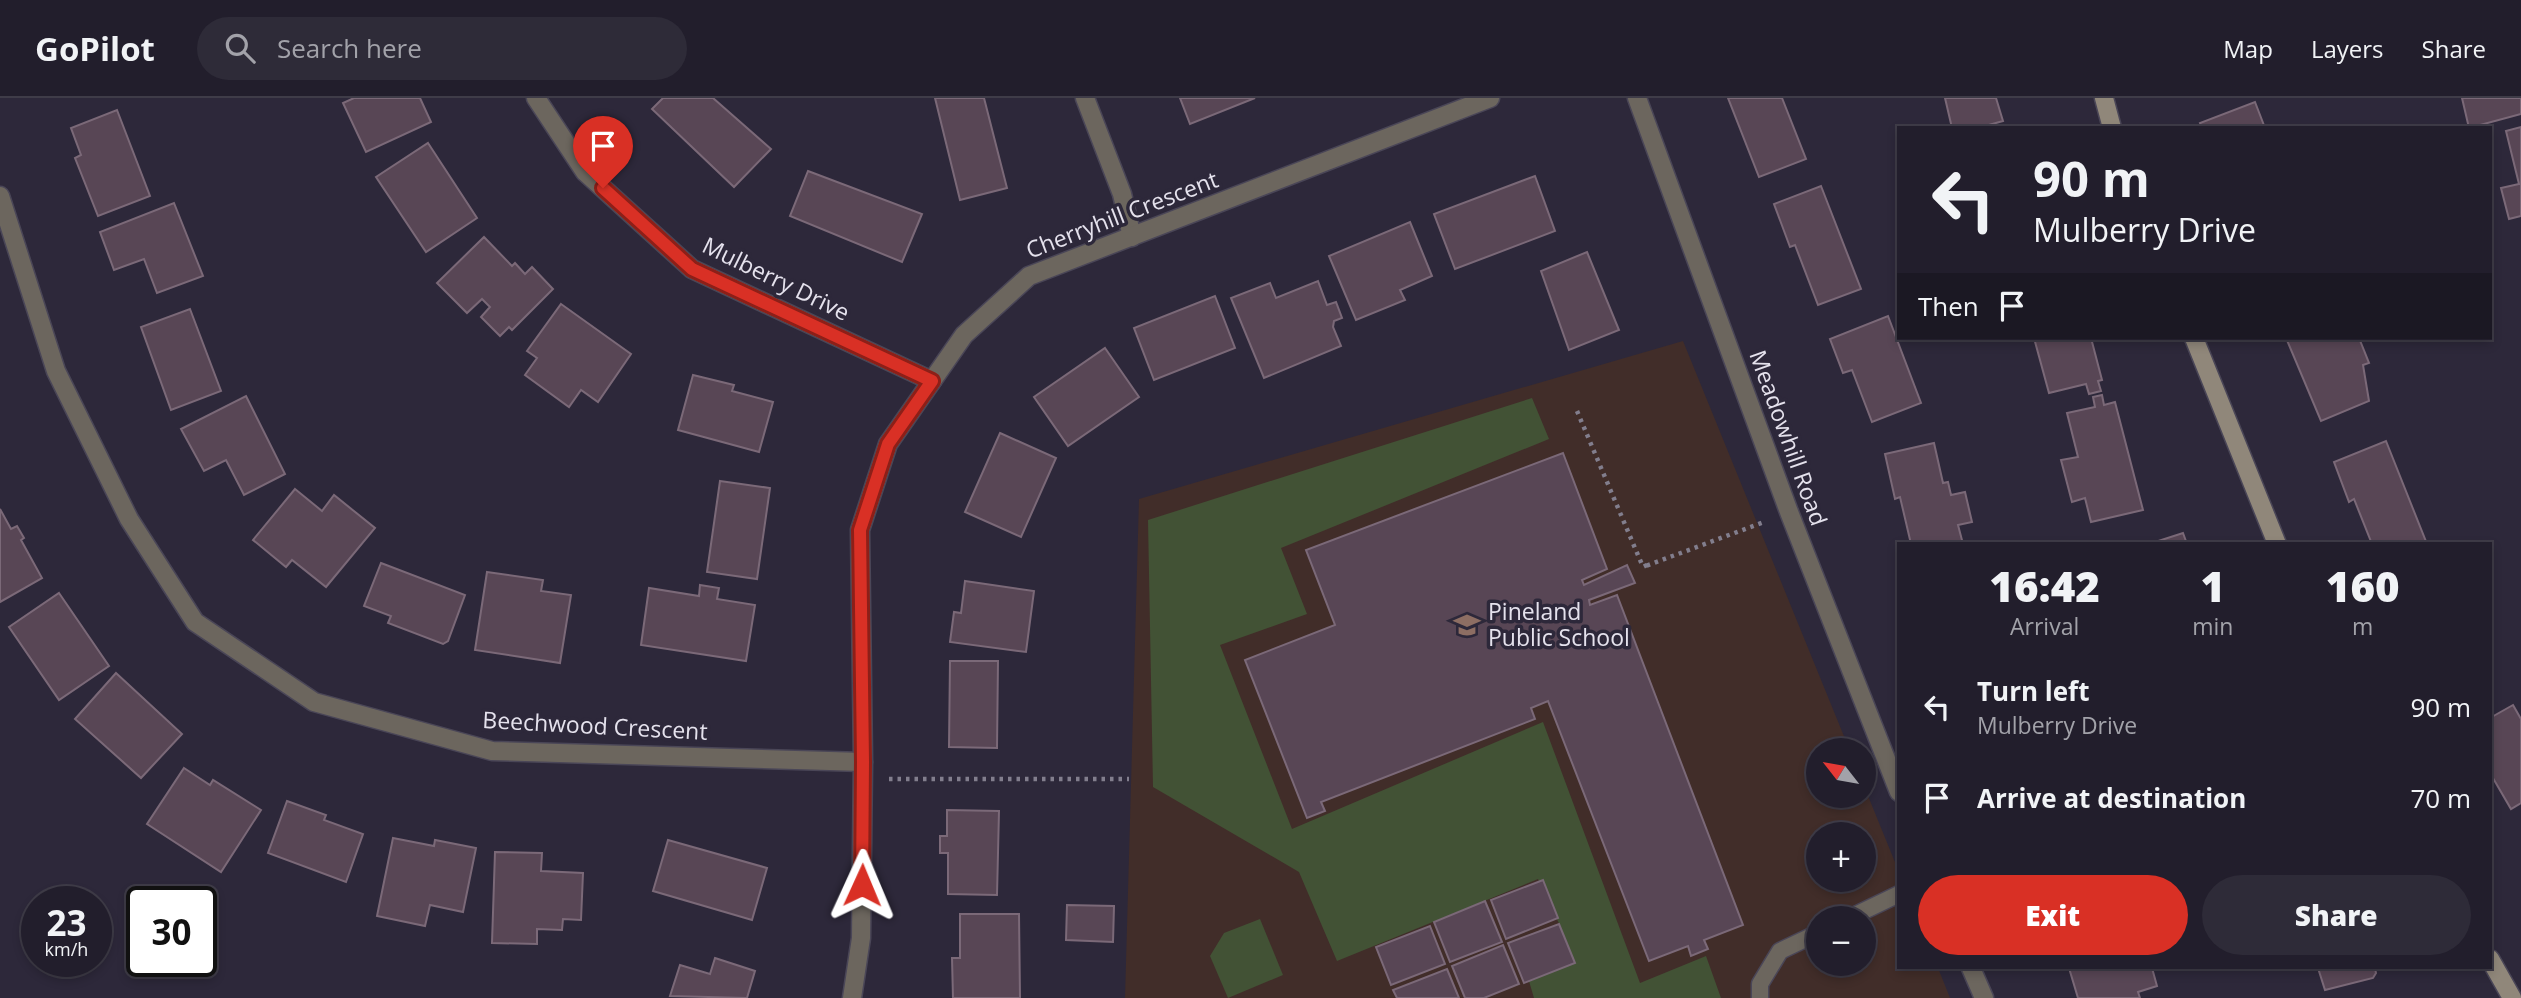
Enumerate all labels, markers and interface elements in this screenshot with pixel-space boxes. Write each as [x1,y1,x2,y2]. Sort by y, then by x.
search box [197,17,687,80]
text: GoPilot [35,26,155,71]
icon: search [221,29,259,67]
text: Search here [277,30,422,66]
text: Map [2223,32,2273,65]
text: Layers [2311,32,2384,65]
text: Share [2422,32,2486,65]
pin [573,116,633,188]
icon: arrive [584,127,622,165]
text: 90 m [2033,145,2150,211]
icon: left [1918,154,2009,245]
street label: Cherryhill Crescent [1021,163,1222,265]
text: Mulberry Drive [2033,208,2256,251]
street label: Mulberry Drive [697,229,855,328]
icon: arrive [1993,287,2031,325]
text: Then [1918,288,1979,324]
street label: Meadowhill Road [1742,345,1836,530]
text: 16:42 [1989,557,2100,614]
text: 1 [2201,557,2225,614]
text: 160 [2326,557,2400,614]
place label: Pineland Public School [1488,595,1630,653]
school or university icon: Pineland Public School [1452,610,1482,640]
text: Arrival [2010,610,2079,642]
text: min [2192,610,2233,642]
text: m [2352,610,2373,642]
text: Turn left [1977,673,2089,709]
icon: left [1918,688,1956,726]
text: 90 m [2410,689,2471,725]
street label: Beechwood Crescent [482,703,708,747]
text: Mulberry Drive [1977,709,2137,741]
north arrow [1806,738,1876,808]
map controls [1806,738,1876,976]
icon: arrive [1918,779,1956,817]
text: Arrive at destination [1977,780,2246,816]
text: 70 m [2410,780,2471,816]
button: + [1806,822,1876,892]
position arrow [825,848,899,922]
button: Exit [1918,875,2188,955]
button: Share [2202,875,2471,955]
speed limit sign: 30 [126,886,217,977]
text: 23 [46,899,87,946]
button: − [1806,906,1876,976]
text: km/h [45,937,88,961]

